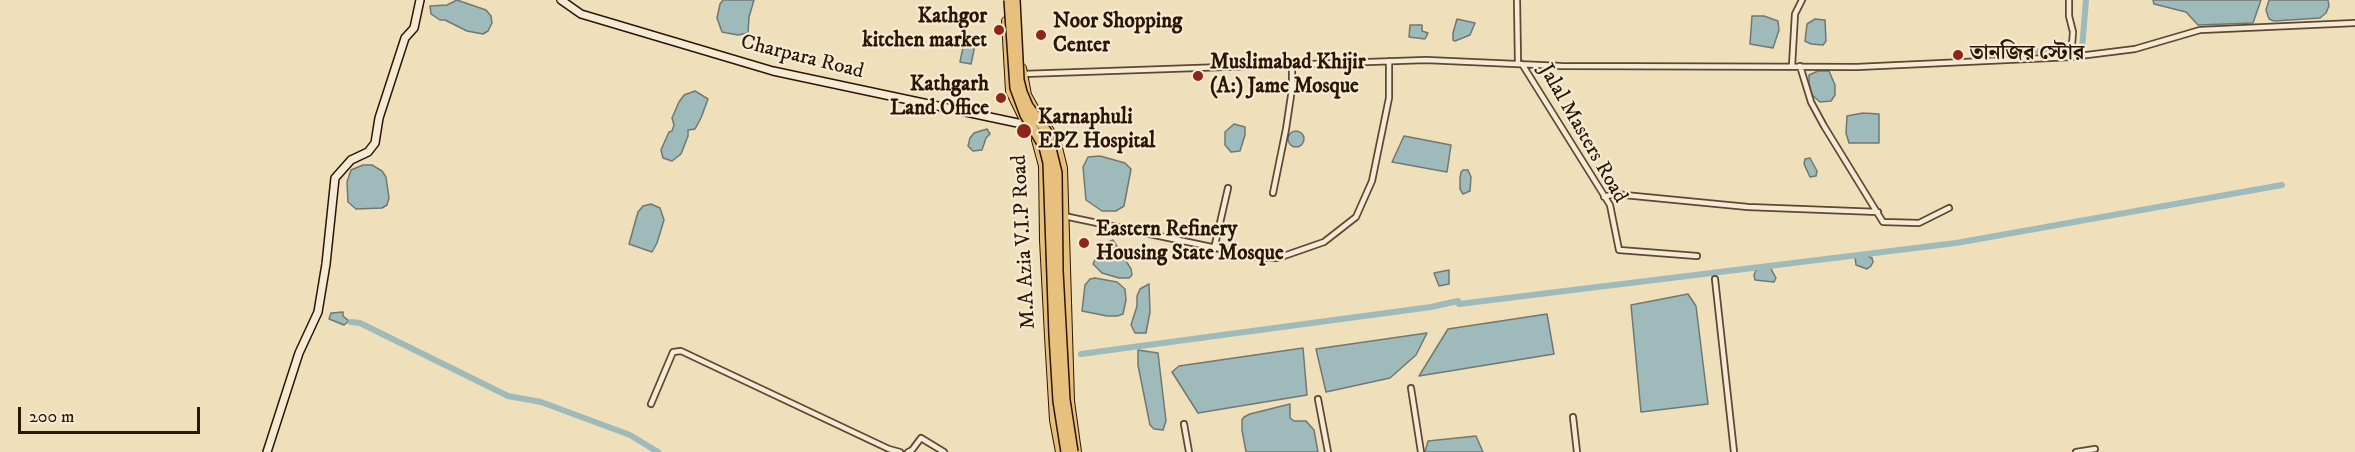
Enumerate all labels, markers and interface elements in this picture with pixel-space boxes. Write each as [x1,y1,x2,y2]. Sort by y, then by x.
place label: Kathgor kitchen market [862,5,987,55]
place label: Noor Shopping Center [1053,10,1182,60]
marker: Kathgor kitchen market [992,23,1006,37]
marker: Noor Shopping Center [1034,28,1048,42]
street label: Charpara Road [738,31,866,85]
place label: তানজির স্টোর [1970,42,2084,68]
marker: তানজির স্টোর [1951,48,1965,62]
place label: Muslimabad Khijir (A:) Jame Mosque [1210,51,1366,101]
street label: Jalal Masters Road [1532,60,1632,208]
marker: Muslimabad Khijir (A:) Jame Mosque [1191,69,1205,83]
place label: Kathgarh Land Office [890,73,989,123]
marker: Kathgarh Land Office [994,91,1008,105]
place label: Karnaphuli EPZ Hospital [1038,106,1155,156]
marker: Karnaphuli EPZ Hospital [1015,122,1033,140]
street label: M.A Azia V.I.P Road [1008,154,1042,330]
place label: Eastern Refinery Housing State Mosque [1096,218,1284,268]
marker: Eastern Refinery Housing State Mosque [1077,236,1091,250]
scale bar [21,395,202,433]
text: 200 m [29,406,75,428]

